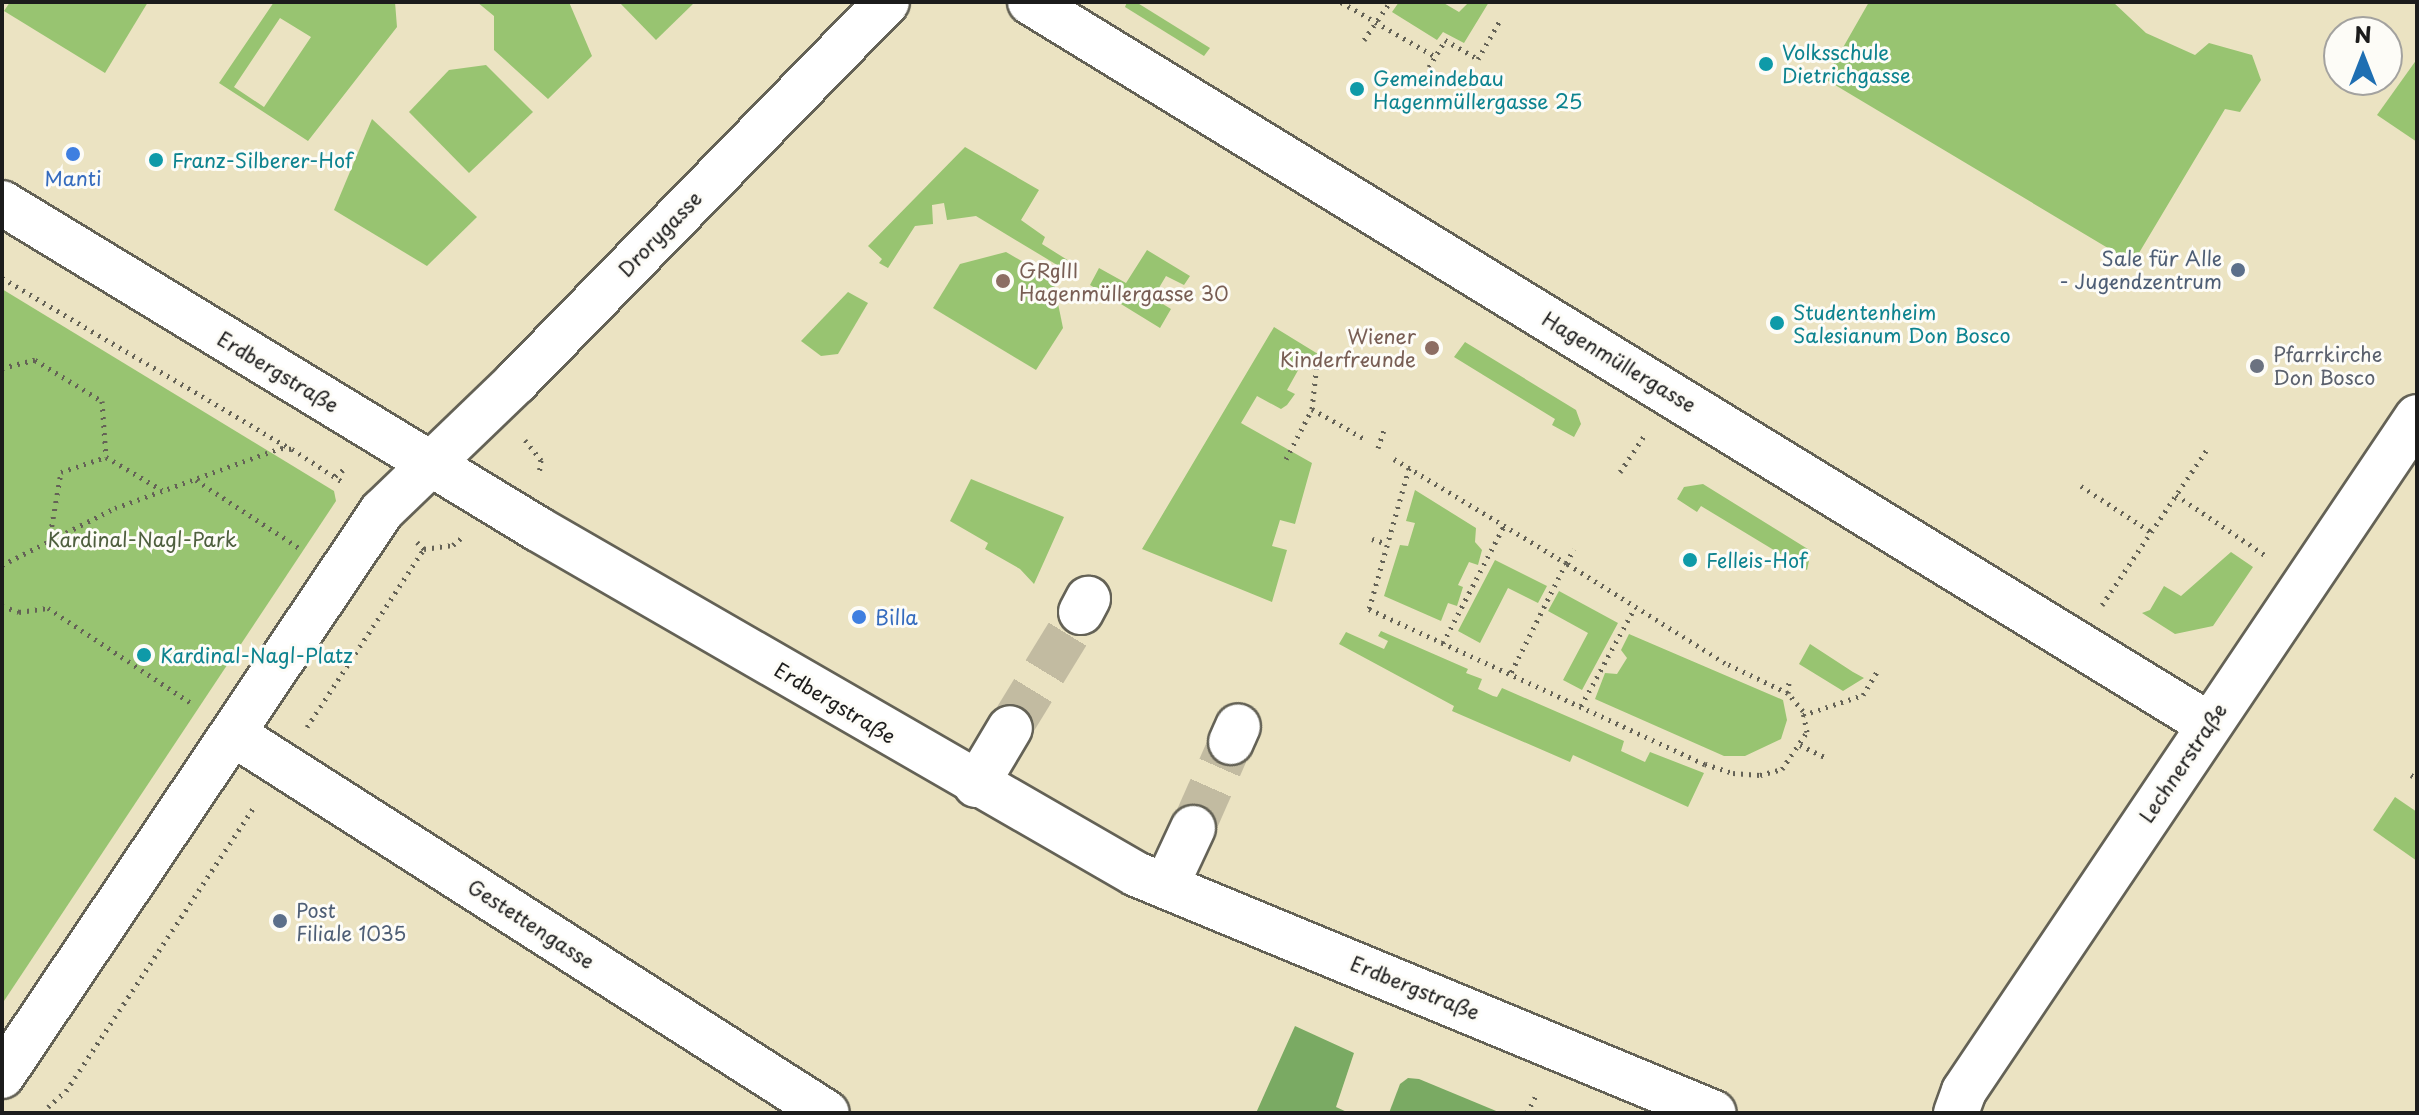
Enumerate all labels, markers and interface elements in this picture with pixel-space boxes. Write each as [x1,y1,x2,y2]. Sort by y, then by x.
north arrow [2323,16,2403,96]
text: N [2354,17,2372,50]
place label: Volksschule Dietrichgasse [1782,40,1911,87]
marker: Volksschule Dietrichgasse [1757,55,1775,73]
place label: Gemeindebau Hagenmüllergasse 25 [1373,66,1581,113]
marker: Gemeindebau Hagenmüllergasse 25 [1348,80,1366,98]
marker: Manti [64,145,82,163]
place label: Franz-Silberer-Hof [172,148,353,172]
marker: Franz-Silberer-Hof [147,151,165,169]
place label: Manti [44,166,102,190]
street label: Drorygasse [613,186,707,282]
place label: Sale für Alle - Jugendzentrum [2057,246,2222,293]
place label: GRgIII Hagenmüllergasse 30 [1019,258,1228,305]
marker: Sale für Alle - Jugendzentrum [2229,261,2247,279]
marker: GRgIII Hagenmüllergasse 30 [994,272,1012,290]
place label: Studentenheim Salesianum Don Bosco [1793,300,2010,347]
street label: Hagenmüllergasse [1538,307,1700,417]
marker: Studentenheim Salesianum Don Bosco [1768,314,1786,332]
place label: Wiener Kinderfreunde [1280,324,1416,371]
street label: Erdbergstraße [213,326,343,418]
marker: Wiener Kinderfreunde [1423,339,1441,357]
place label: Pfarrkirche Don Bosco [2273,342,2382,389]
marker: Pfarrkirche Don Bosco [2248,357,2266,375]
park label: Kardinal-Nagl-Park [47,527,237,551]
place label: Felleis-Hof [1706,548,1807,572]
marker: Felleis-Hof [1681,551,1699,569]
place label: Billa [875,605,918,629]
marker: Billa [850,608,868,626]
place label: Kardinal-Nagl-Platz [160,643,353,667]
marker: Kardinal-Nagl-Platz [135,646,153,664]
street label: Erdbergstraße [770,657,900,749]
street label: Lechnerstraße [2134,699,2232,827]
street label: Gestettengasse [463,874,599,974]
place label: Post Filiale 1035 [296,898,406,945]
marker: Post Filiale 1035 [271,912,289,930]
street label: Erdbergstraße [1347,951,1483,1025]

